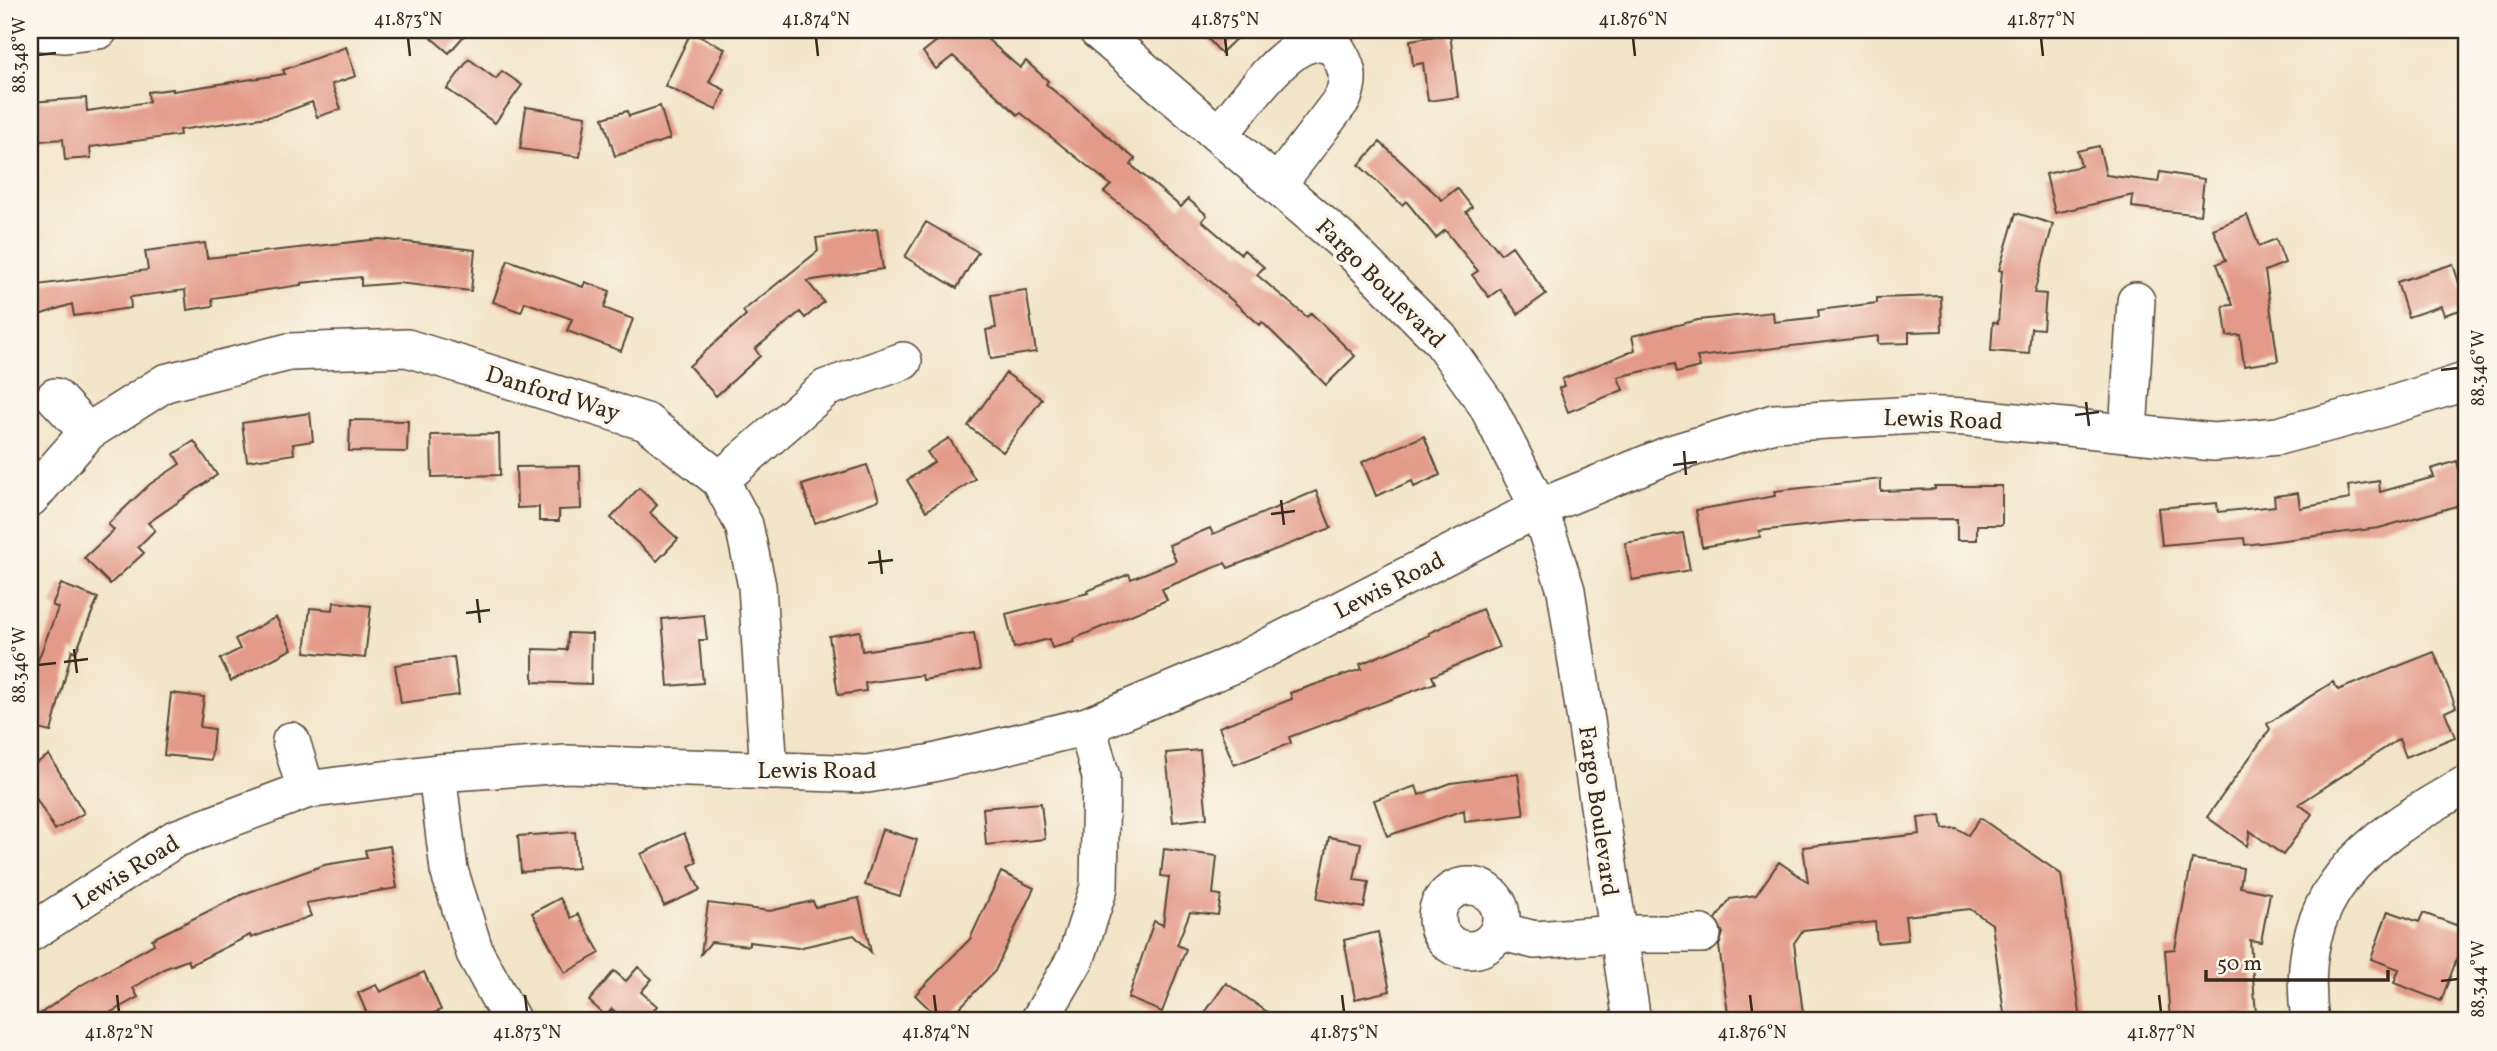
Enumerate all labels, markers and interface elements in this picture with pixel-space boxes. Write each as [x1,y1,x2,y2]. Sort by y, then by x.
text: 41.873°N [374,8,442,33]
text: 41.874°N [782,8,850,33]
text: 41.875°N [1191,8,1259,33]
text: 41.876°N [1598,8,1668,33]
text: 41.877°N [2007,8,2075,33]
text: 88.348°W [8,17,33,93]
street label: Fargo Boulevard [1307,212,1452,357]
text: 88.346°W [2467,330,2492,406]
street label: Danford Way [481,358,624,432]
street label: Lewis Road [1883,402,2003,440]
street label: Lewis Road [1329,544,1451,629]
text: 88.346°W [8,627,33,703]
street label: Fargo Boulevard [1568,724,1626,899]
street label: Lewis Road [757,755,877,789]
street label: Lewis Road [67,828,187,920]
scale bar [2206,939,2388,983]
text: 88.344°W [2467,940,2492,1018]
text: 50 m [2217,950,2262,979]
text: 41.872°N [85,1021,153,1046]
text: 41.873°N [493,1021,561,1046]
text: 41.874°N [902,1021,970,1046]
text: 41.875°N [1310,1021,1378,1046]
text: 41.876°N [1717,1021,1787,1046]
text: 41.877°N [2127,1021,2195,1046]

